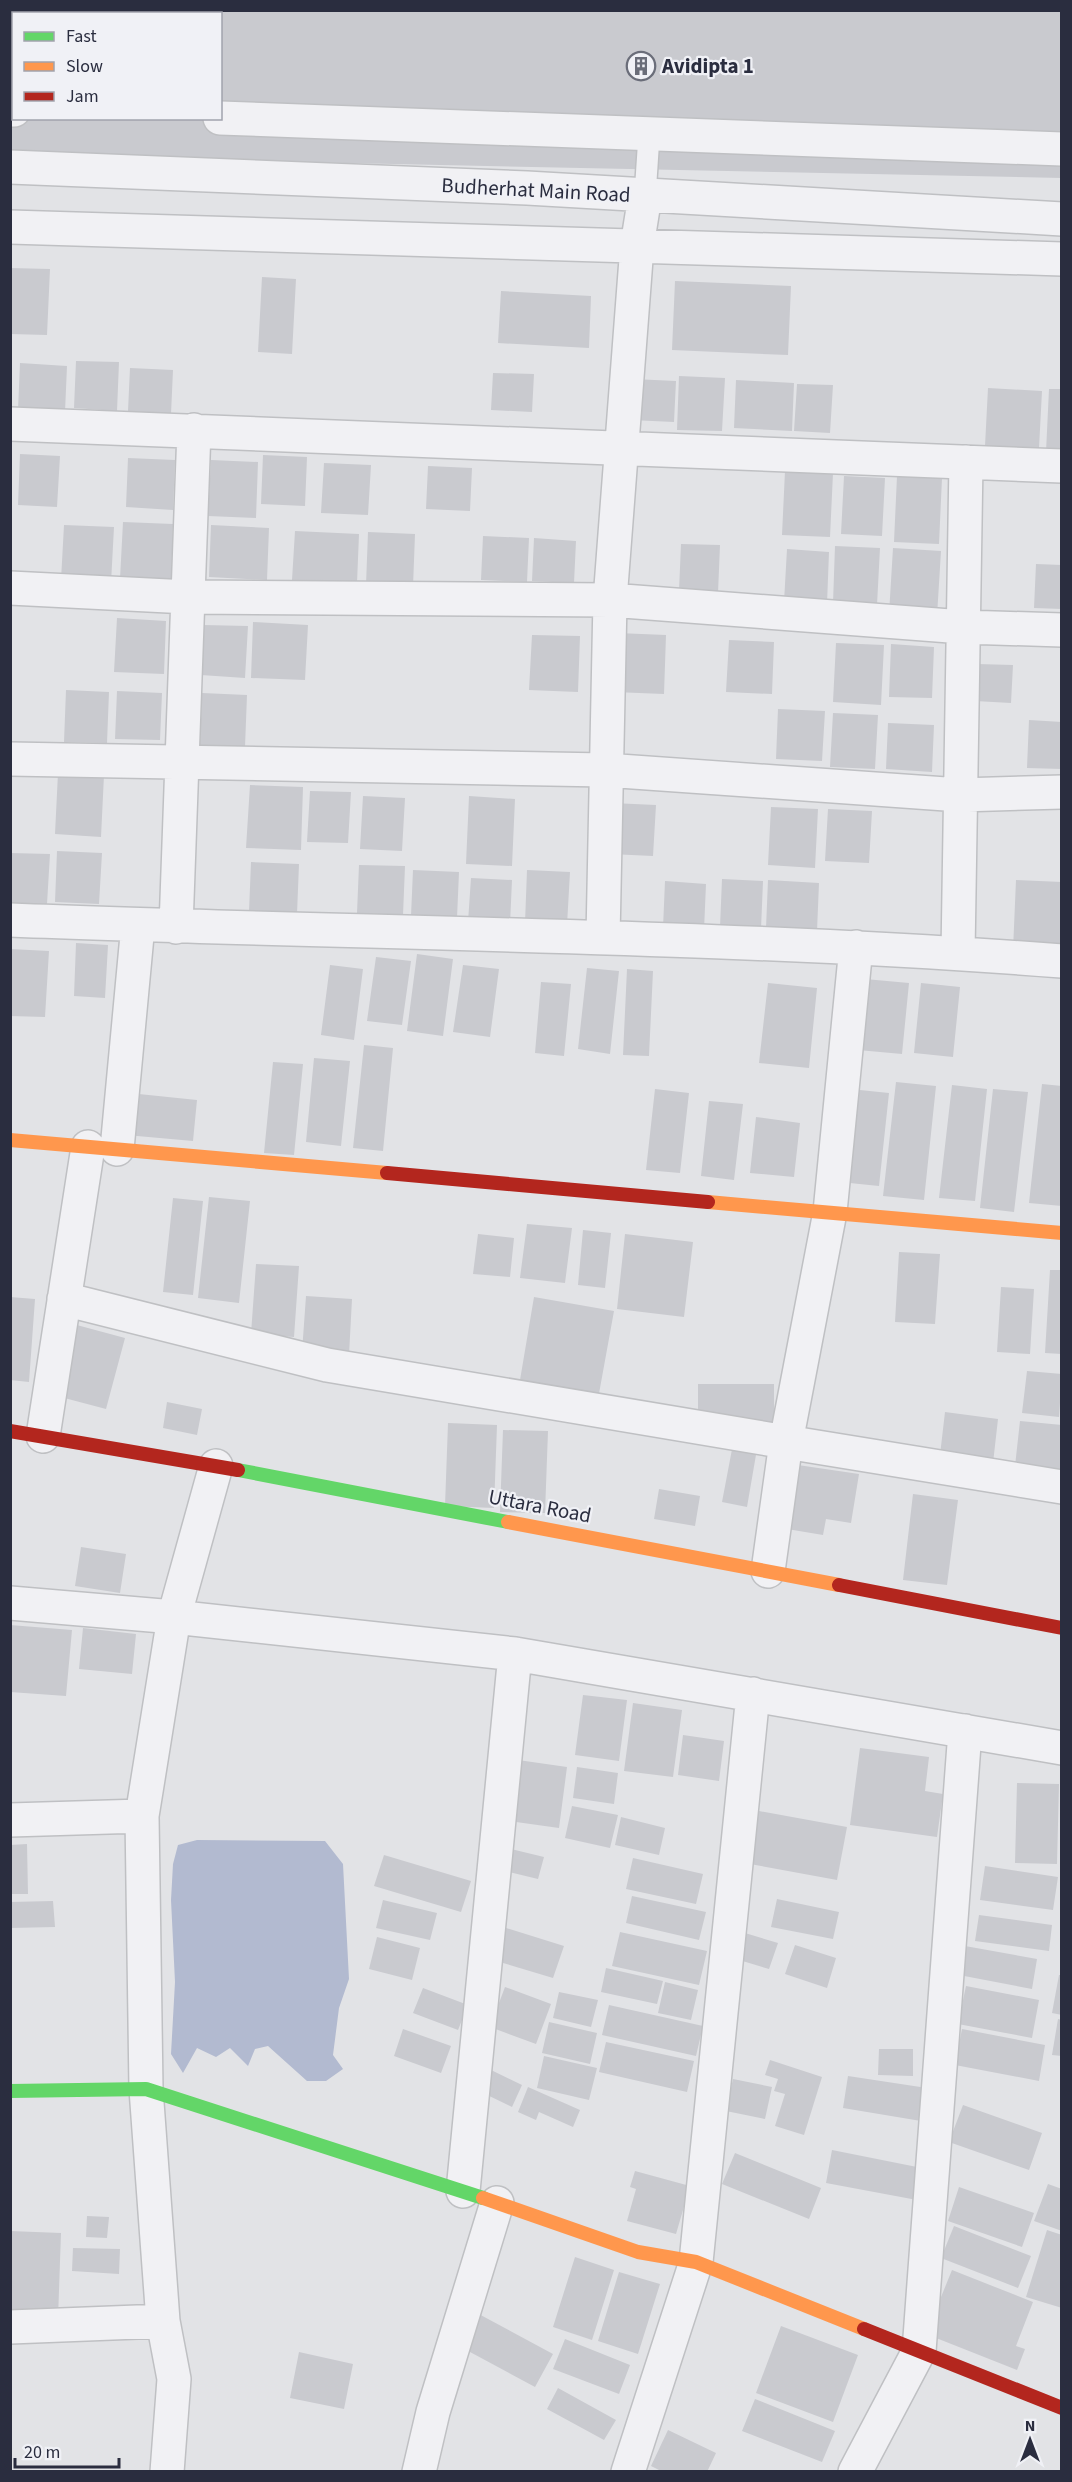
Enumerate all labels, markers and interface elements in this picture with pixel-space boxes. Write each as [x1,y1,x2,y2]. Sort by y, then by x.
legend [12,12,222,120]
text: Fast [66,24,97,49]
building icon: Avidipta 1 [625,50,657,82]
place label: Avidipta 1 [661,51,754,81]
text: Slow [66,54,103,79]
text: Jam [66,84,99,109]
street label: Budherhat Main Road [441,170,631,210]
street label: Uttara Road [486,1481,594,1531]
north arrow [1000,2410,1060,2470]
text: N [1025,2415,1035,2437]
scale bar [15,2431,118,2469]
text: 20 m [24,2440,60,2465]

